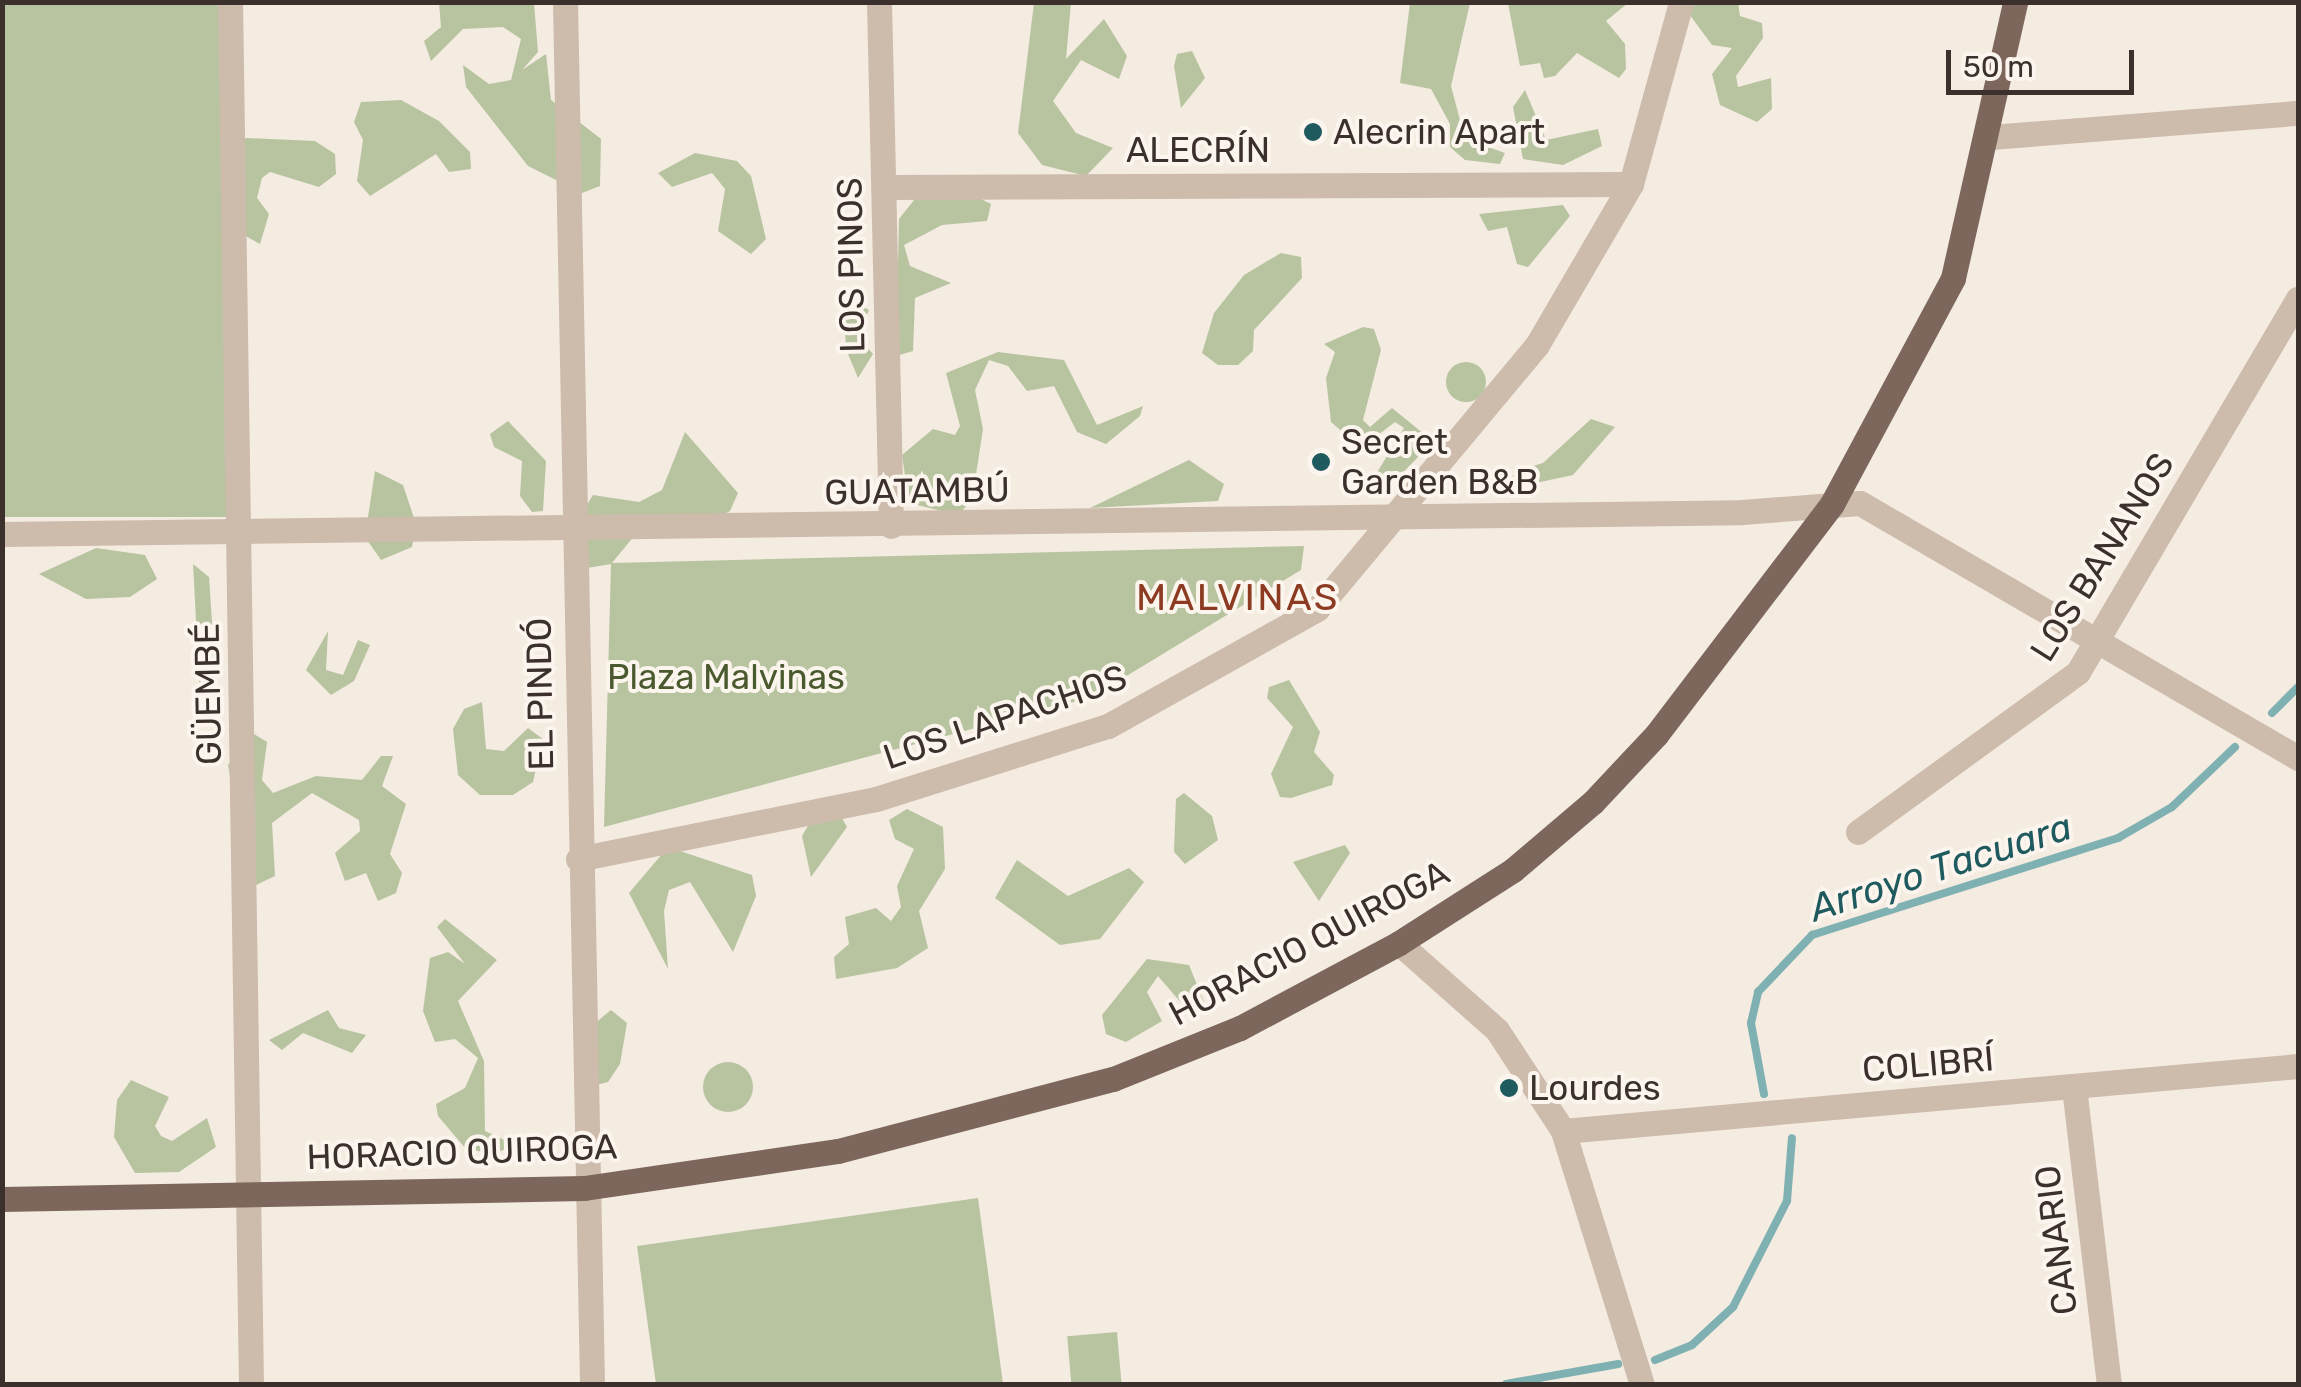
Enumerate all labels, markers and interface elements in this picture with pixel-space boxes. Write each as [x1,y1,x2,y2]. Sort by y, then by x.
scale bar [1951,30,2138,92]
text: 50 m [1963,49,2034,85]
place label: Alecrin Apart [1333,111,1546,153]
marker: Alecrin Apart [1302,121,1324,143]
street label: ALECRÍN [1126,129,1270,171]
street label: LOS PINOS [828,177,874,353]
place label: Secret Garden B&B [1341,421,1538,503]
street label: LOS BANANOS [2021,445,2183,669]
marker: Secret Garden B&B [1310,451,1332,473]
street label: GUATAMBÚ [824,468,1010,514]
district label: MALVINAS [1136,575,1340,621]
street label: EL PINDÓ [518,617,562,771]
street label: GÜEMBÉ [186,623,230,765]
park label: Plaza Malvinas [607,656,845,698]
street label: LOS LAPACHOS [878,656,1132,778]
water label: Arroyo Tacuara [1804,804,2078,932]
street label: HORACIO QUIROGA [1162,851,1456,1035]
street label: COLIBRÍ [1860,1037,1996,1091]
place label: Lourdes [1529,1067,1661,1109]
marker: Lourdes [1498,1077,1520,1099]
street label: HORACIO QUIROGA [306,1126,618,1178]
street label: CANARIO [2026,1163,2086,1317]

